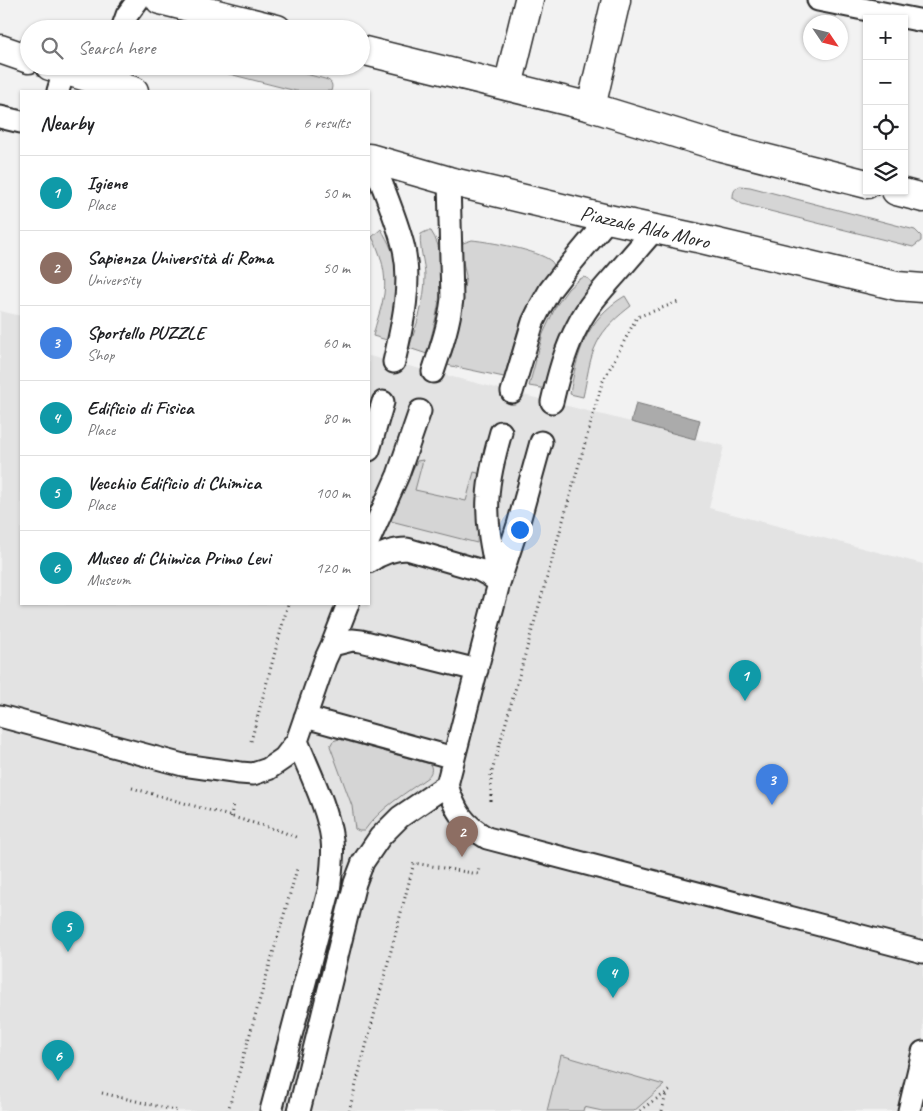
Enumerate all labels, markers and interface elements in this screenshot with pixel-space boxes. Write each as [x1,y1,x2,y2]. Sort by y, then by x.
north arrow [803,15,848,60]
map controls [863,15,908,195]
button: + [863,15,908,60]
search box [20,20,370,75]
icon: search [38,34,66,62]
text: Search here [78,36,155,60]
button: − [863,60,908,105]
button: locate [863,105,908,150]
text: Nearby [40,110,93,136]
text: 6 results [303,113,350,133]
button: layers [863,150,908,195]
text: Igiene [87,171,127,195]
text: 1 [52,183,60,203]
text: 50 m [323,183,350,203]
text: Place [87,195,115,215]
street label: Piazzale Aldo Moro [578,199,714,255]
text: Sapienza Università di Roma [87,246,273,270]
text: 2 [52,258,60,278]
text: 50 m [323,258,350,278]
text: University [87,270,140,290]
text: Sportello PUZZLE [87,321,205,345]
text: 3 [52,333,60,353]
text: 60 m [323,333,350,353]
text: Shop [87,345,114,365]
text: Edificio di Fisica [87,396,194,420]
text: 4 [52,408,60,428]
text: 80 m [323,408,350,428]
text: Place [87,420,115,440]
text: Vecchio Edificio di Chimica [87,471,261,495]
text: 5 [53,483,59,503]
text: 100 m [316,483,350,503]
text: Place [87,495,115,515]
your location [507,517,533,543]
text: Museo di Chimica Primo Levi [87,546,270,570]
text: 6 [52,558,60,578]
text: 120 m [316,558,350,578]
text: Museum [87,570,131,590]
pin: 1 [729,660,761,701]
pin: 3 [756,764,788,805]
pin: 2 [446,816,478,857]
pin: 5 [52,911,84,952]
pin: 4 [597,957,629,998]
pin: 6 [42,1040,74,1081]

